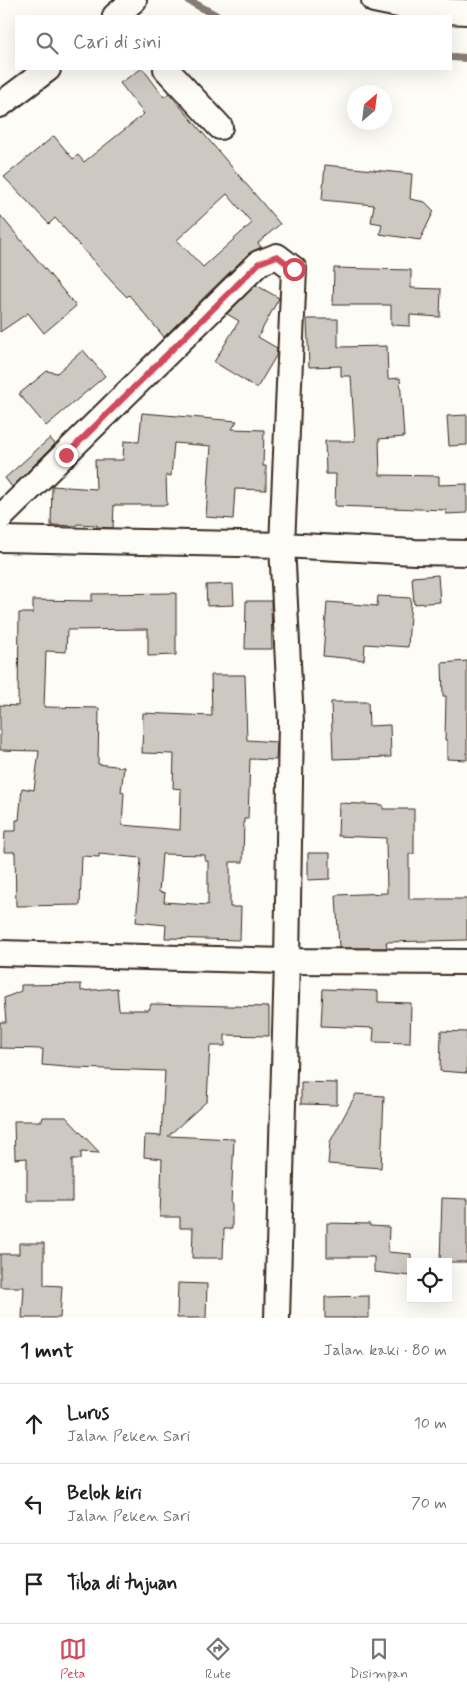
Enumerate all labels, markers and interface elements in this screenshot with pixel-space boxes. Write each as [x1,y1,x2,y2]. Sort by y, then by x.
search box [15,15,452,70]
icon: search [33,29,61,57]
text: Cari di sini [73,30,161,55]
north arrow [347,85,392,130]
route start [283,258,306,281]
route end [55,444,78,467]
map controls [407,1258,452,1303]
button: locate [407,1258,452,1303]
text: 1 mnt [20,1337,73,1365]
text: Jalan kaki · 80 m [323,1340,447,1361]
text: Lurus [67,1401,109,1426]
icon: ahead [20,1410,48,1438]
text: 10 m [414,1413,447,1434]
text: Jalan Peken Sari [67,1426,190,1447]
text: Belok kiri [67,1481,142,1506]
icon: left [20,1490,48,1518]
text: 70 m [411,1493,447,1514]
text: Jalan Peken Sari [67,1506,190,1527]
icon: arrive [20,1570,48,1598]
text: Tiba di tujuan [67,1571,178,1596]
tab: Peta [59,1635,87,1683]
tab: Rute [204,1635,232,1683]
tab: Disimpan [349,1635,408,1683]

